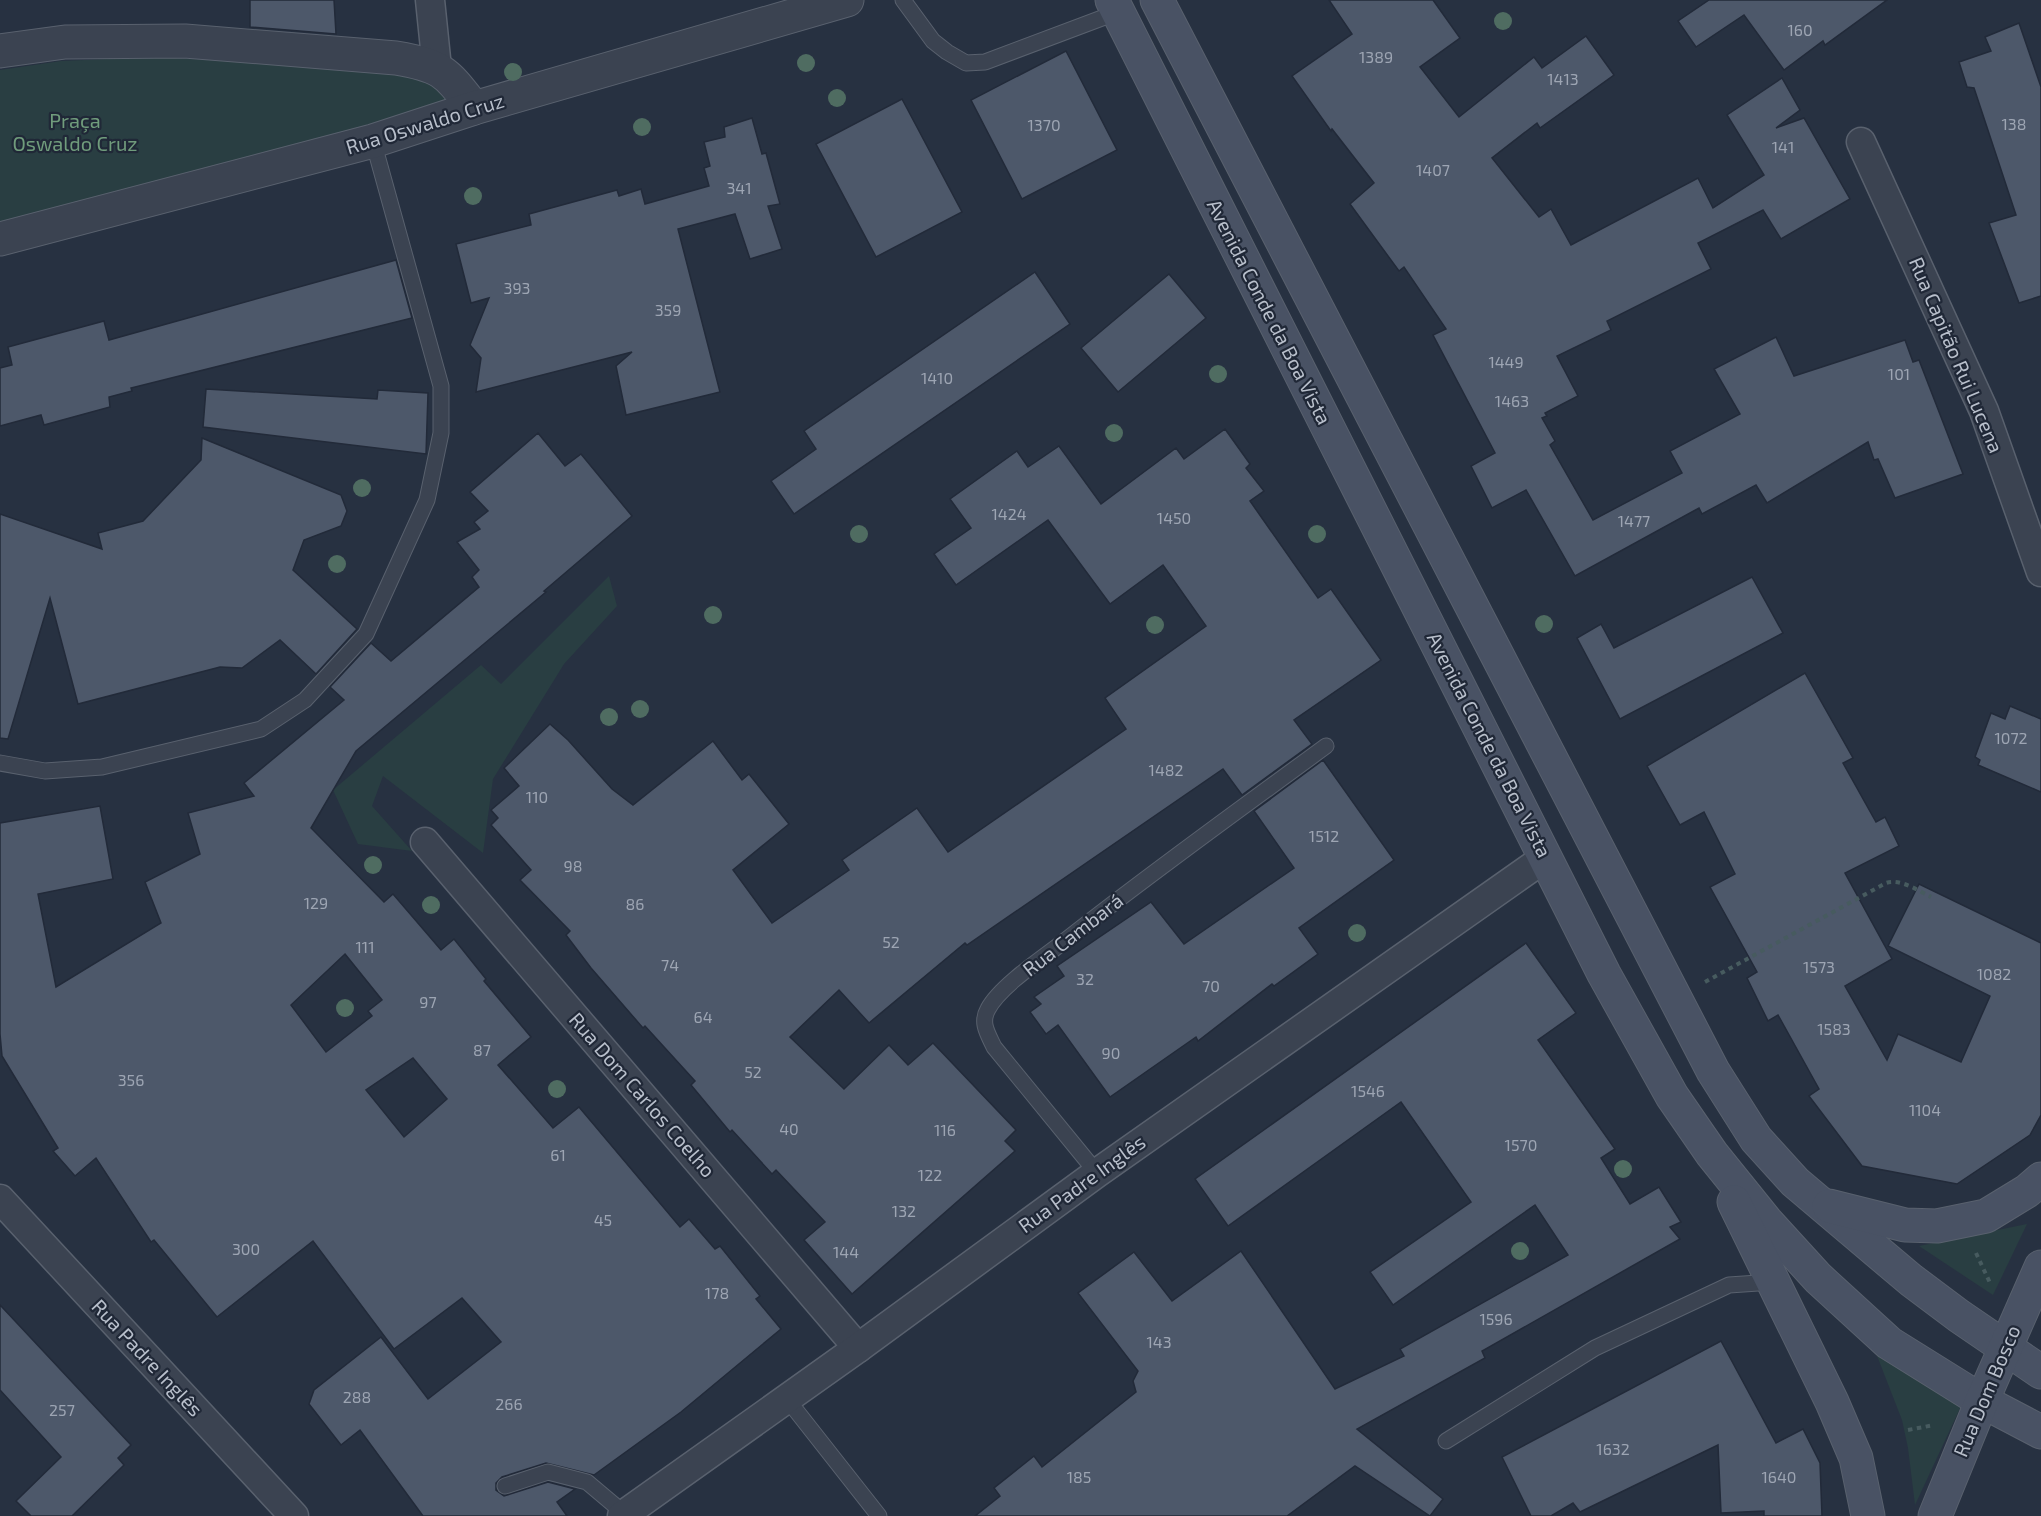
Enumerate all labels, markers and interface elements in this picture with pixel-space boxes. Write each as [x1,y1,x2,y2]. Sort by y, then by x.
house number: 160 [1787,20,1813,39]
house number: 1389 [1359,47,1393,66]
house number: 1413 [1547,69,1579,88]
street label: Rua Oswaldo Cruz [343,88,507,159]
park label: Praça Oswaldo Cruz [12,108,138,155]
house number: 138 [2002,114,2026,133]
house number: 1370 [1027,115,1061,134]
house number: 141 [1772,137,1794,156]
house number: 1407 [1416,160,1450,179]
house number: 341 [726,178,752,197]
street label: Avenida Conde da Boa Vista [1203,195,1337,428]
street label: Rua Capitão Rui Lucena [1905,253,2009,456]
house number: 393 [504,278,530,297]
house number: 359 [655,300,681,319]
house number: 1449 [1488,352,1524,371]
house number: 101 [1888,364,1910,383]
house number: 1410 [921,368,953,387]
house number: 1463 [1495,391,1529,410]
house number: 1424 [991,504,1027,523]
house number: 1450 [1157,508,1191,527]
house number: 1477 [1618,511,1650,530]
street label: Avenida Conde da Boa Vista [1423,628,1557,861]
house number: 1072 [1994,728,2028,747]
house number: 1482 [1149,760,1183,779]
house number: 110 [526,787,548,806]
house number: 1512 [1309,826,1339,845]
house number: 98 [564,856,582,875]
street label: Rua Cambará [1018,888,1127,981]
house number: 129 [304,893,328,912]
house number: 86 [626,894,644,913]
house number: 52 [882,932,900,951]
house number: 111 [355,937,375,956]
house number: 74 [661,955,679,974]
house number: 1573 [1803,957,1835,976]
house number: 1082 [1977,964,2011,983]
house number: 32 [1076,969,1094,988]
house number: 70 [1202,976,1220,995]
house number: 97 [419,992,437,1011]
street label: Rua Dom Carlos Coelho [565,1007,721,1182]
house number: 64 [694,1007,713,1026]
house number: 1583 [1817,1019,1851,1038]
house number: 87 [473,1040,491,1059]
house number: 90 [1102,1043,1120,1062]
house number: 52 [744,1062,762,1081]
house number: 356 [118,1070,144,1089]
house number: 1546 [1351,1081,1385,1100]
house number: 1104 [1909,1100,1941,1119]
house number: 40 [779,1119,799,1138]
house number: 116 [934,1120,956,1139]
street label: Rua Padre Inglês [1013,1129,1150,1237]
house number: 1570 [1505,1135,1537,1154]
house number: 61 [550,1145,566,1164]
house number: 122 [918,1165,942,1184]
house number: 132 [892,1201,916,1220]
house number: 45 [594,1210,612,1229]
house number: 300 [232,1239,260,1258]
house number: 144 [833,1242,859,1261]
house number: 178 [705,1283,729,1302]
street label: Rua Padre Inglês [87,1294,208,1421]
house number: 1596 [1479,1309,1513,1328]
street label: Rua Dom Bosco [1948,1321,2025,1460]
house number: 143 [1146,1332,1172,1351]
house number: 288 [343,1387,371,1406]
house number: 266 [495,1394,523,1413]
house number: 257 [49,1400,75,1419]
house number: 1632 [1596,1439,1630,1458]
house number: 185 [1067,1467,1091,1486]
house number: 1640 [1761,1467,1797,1486]

